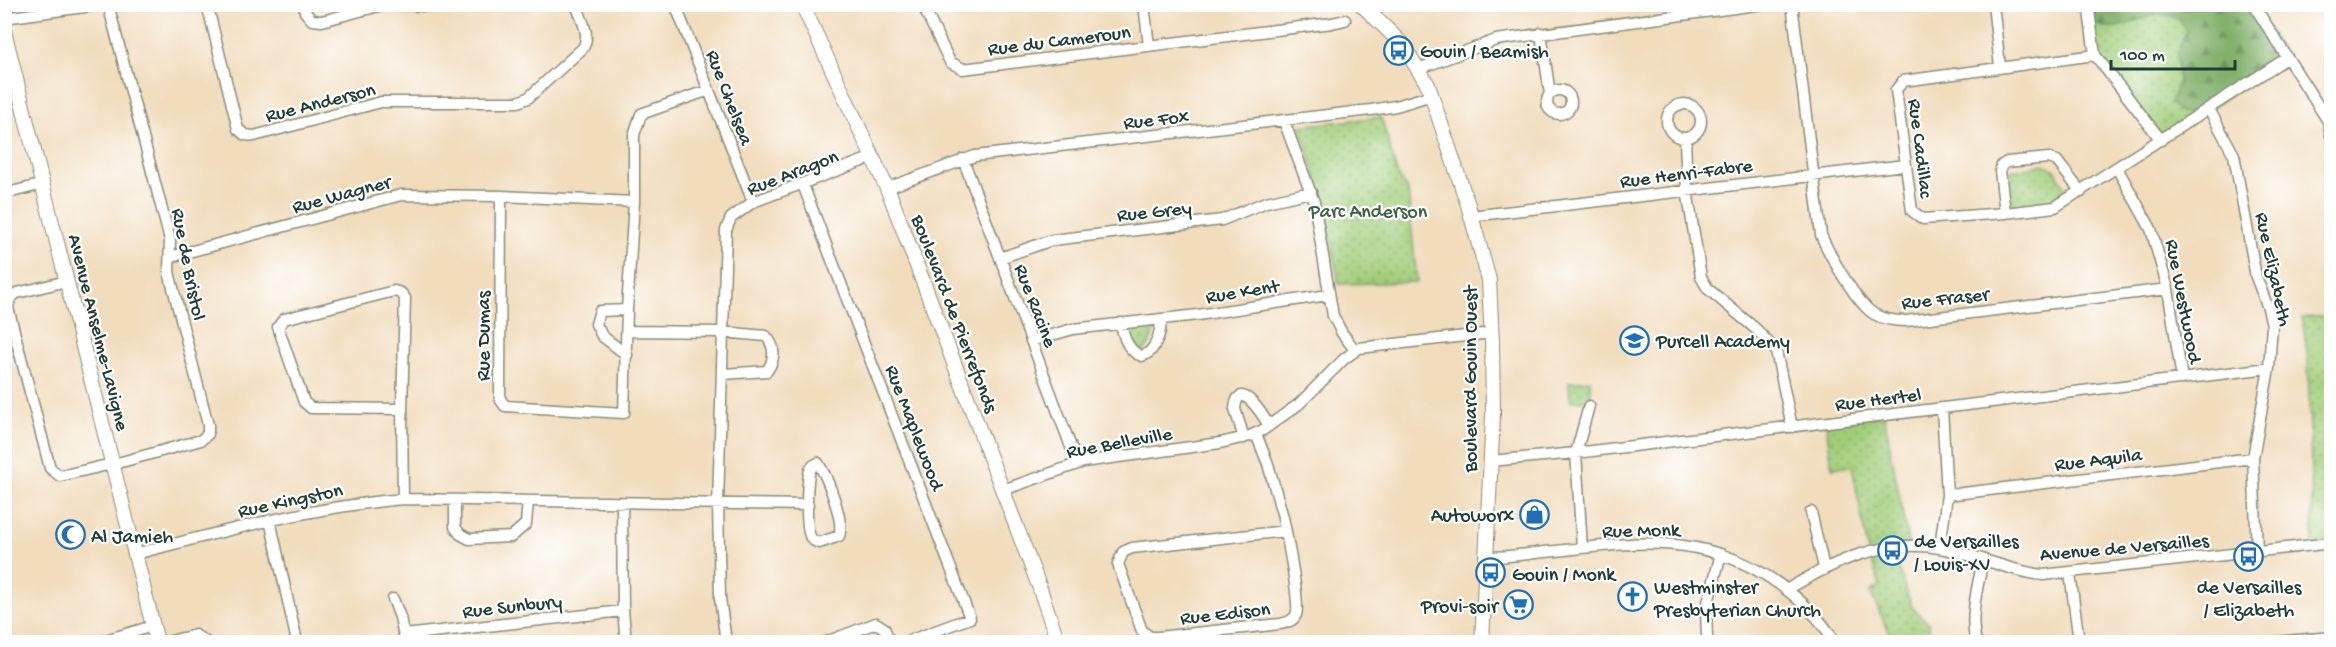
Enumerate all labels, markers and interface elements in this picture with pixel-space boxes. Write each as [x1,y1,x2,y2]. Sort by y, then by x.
street label: Rue du Cameroun [987,22,1133,63]
scale bar [2111,33,2236,71]
bus stop icon: Gouin / Beamish [1383,34,1415,66]
place label: Gouin / Beamish [1420,42,1549,65]
text: 100 m [2119,46,2165,67]
street label: Rue Chelsea [699,47,757,150]
street label: Rue Anderson [263,79,379,129]
street label: Rue Cadillac [1901,98,1936,200]
street label: Rue Fox [1122,107,1191,136]
street label: Rue Aragon [744,146,843,202]
street label: Rue Henri-Fabre [1619,156,1755,195]
street label: Rue Wagner [290,172,396,221]
street label: Rue Grey [1116,198,1193,229]
park label: Parc Anderson [1308,202,1428,225]
street label: Rue de Bristol [164,207,209,323]
street label: Boulevard de Pierrefonds [904,211,1001,417]
street label: Rue Elizabeth [2248,211,2295,329]
street label: Avenue Anselme-Lavigne [61,232,132,434]
street label: Rue Westwood [2158,238,2205,368]
street label: Rue Racine [1007,261,1060,352]
street label: Rue Kent [1204,276,1283,311]
street label: Boulevard Gouin Ouest [1461,284,1484,473]
street label: Rue Fraser [1900,284,1992,317]
street label: Rue Dumas [474,290,497,381]
school or university icon: Purcell Academy [1619,324,1651,356]
place label: Purcell Academy [1655,332,1790,355]
street label: Rue Maplewood [878,362,948,496]
street label: Rue Hertel [1834,385,1923,418]
street label: Rue Belleville [1065,424,1175,465]
street label: Rue Aquila [2053,445,2144,478]
street label: Rue Kingston [236,480,346,525]
shop icon: Autoworx [1519,498,1551,530]
place label: Autoworx [1431,506,1514,529]
mosque icon: Al Jamieh [54,519,86,551]
street label: Rue Monk [1602,520,1682,545]
place label: Al Jamieh [91,527,173,550]
street label: Avenue de Versailles [2039,531,2210,568]
place label: de Versailles / Louis-XV [1914,532,2019,578]
bus stop icon: de Versailles / Louis-XV [1877,535,1909,567]
bus stop icon: de Versailles / Elizabeth [2233,540,2265,572]
bus stop icon: Gouin / Monk [1475,557,1507,589]
place label: Gouin / Monk [1512,565,1617,588]
place label: Westminster Presbyterian Church [1653,578,1821,624]
place label: de Versailles / Elizabeth [2197,578,2302,624]
church icon: Westminster Presbyterian Church [1617,581,1649,613]
supermarket icon: Provi-soir [1503,589,1535,621]
street label: Rue Sunbury [461,592,563,625]
place label: Provi-soir [1420,597,1500,620]
street label: Rue Edison [1179,599,1272,632]

